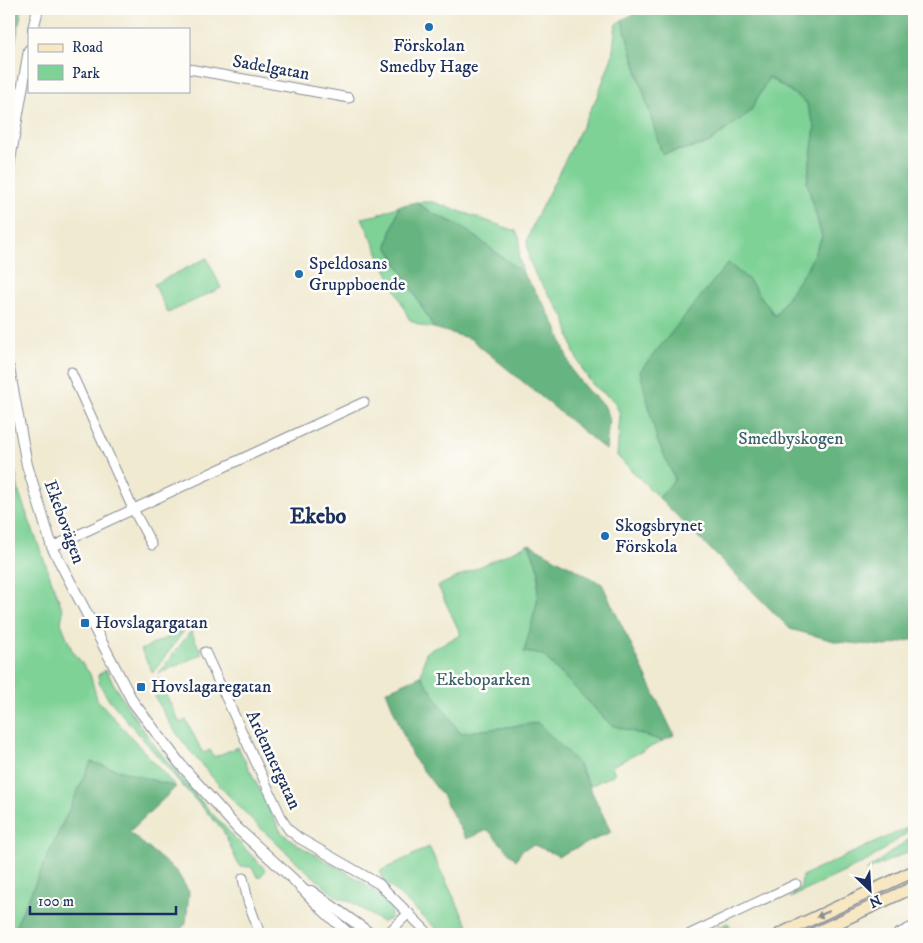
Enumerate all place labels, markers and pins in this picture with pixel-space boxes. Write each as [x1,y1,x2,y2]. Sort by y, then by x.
marker: Förskolan Smedby Hage [423,21,435,33]
place label: Förskolan Smedby Hage [379,35,479,78]
place label: Speldosans Gruppboende [309,253,405,296]
marker: Speldosans Gruppboende [293,268,305,280]
place label: Skogsbrynet Förskola [615,515,703,558]
marker: Skogsbrynet Förskola [599,530,611,542]
place label: Hovslagargatan [95,612,209,634]
marker: Hovslagargatan [79,617,91,629]
place label: Hovslagaregatan [151,676,272,698]
marker: Hovslagaregatan [135,681,147,693]

